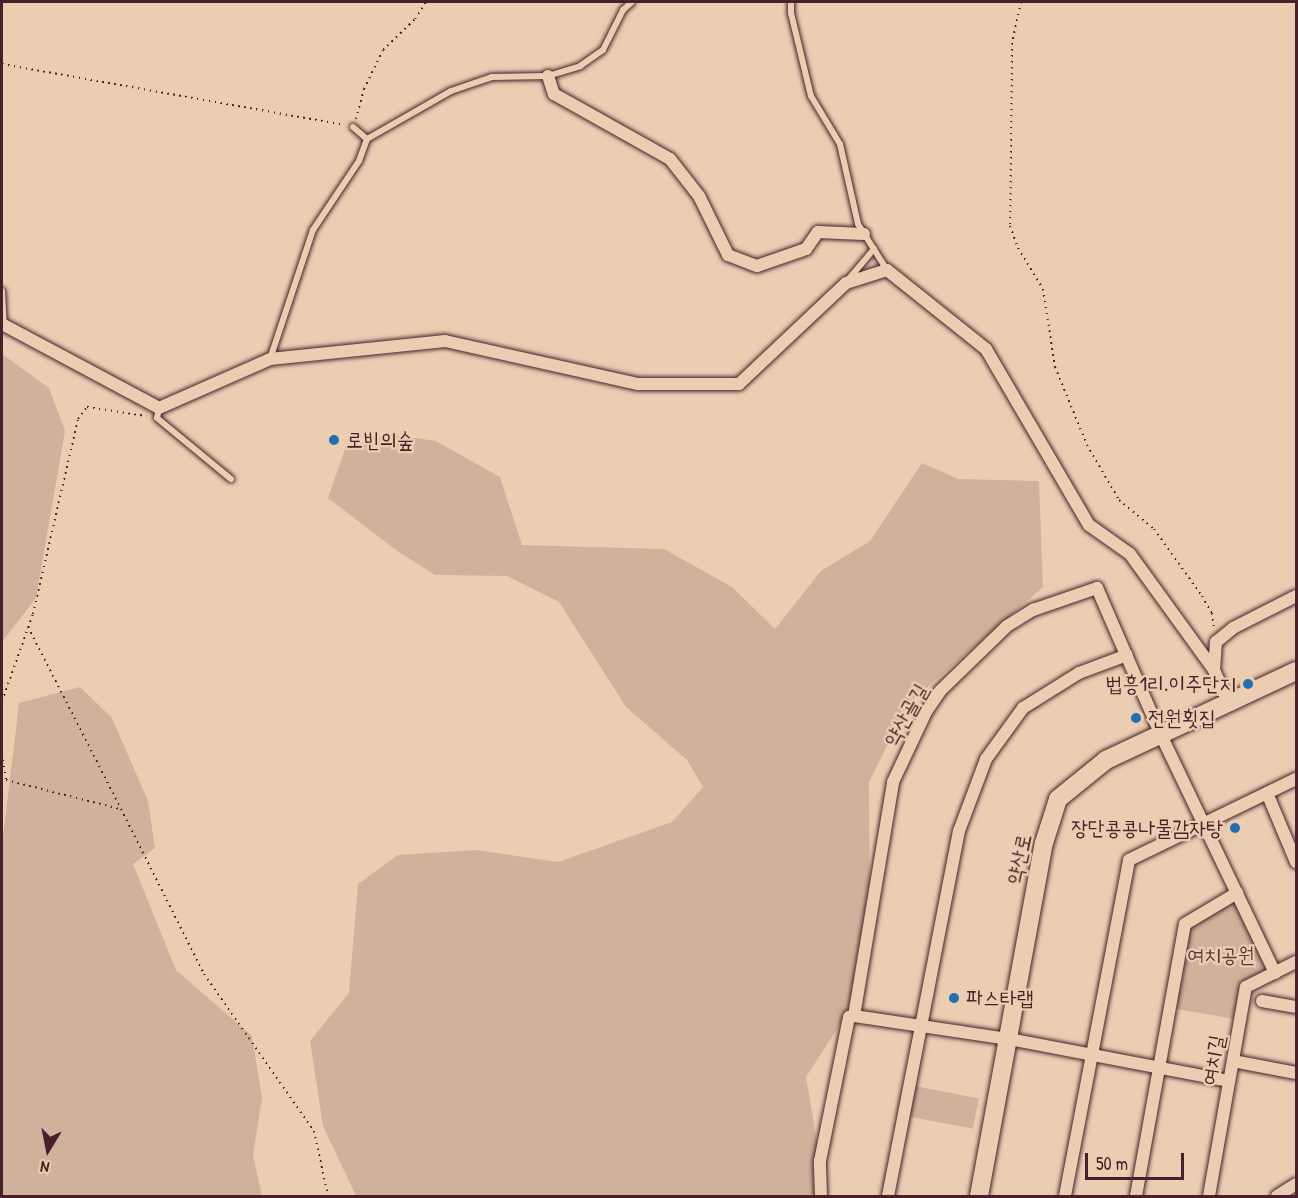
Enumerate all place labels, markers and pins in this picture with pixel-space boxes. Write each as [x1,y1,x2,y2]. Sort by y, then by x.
place label: 로빈의숲 [346,427,414,453]
marker: 로빈의숲 [327,433,341,447]
place label: 법흥1리.이주단지 [1106,671,1236,697]
marker: 법흥1리.이주단지 [1241,677,1255,691]
place label: 전원횟집 [1148,705,1216,731]
marker: 전원횟집 [1129,711,1143,725]
place label: 장단콩콩나물감자탕 [1071,815,1223,841]
marker: 장단콩콩나물감자탕 [1228,821,1242,835]
place label: 파스타랩 [966,985,1034,1011]
marker: 파스타랩 [947,991,961,1005]

